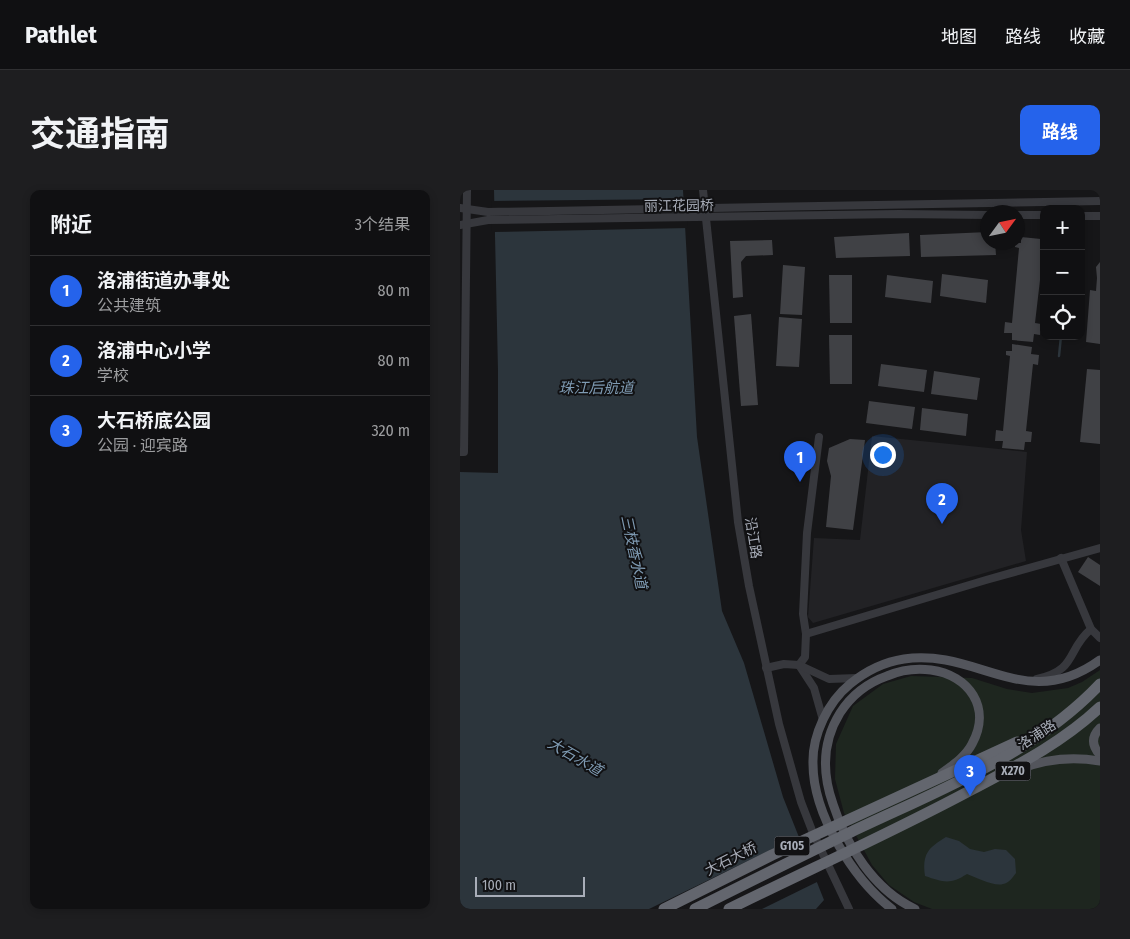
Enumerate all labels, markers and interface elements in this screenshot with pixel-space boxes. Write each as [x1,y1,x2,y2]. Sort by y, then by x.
text: Pathlet [25,21,97,49]
text: 地图 [941,26,977,48]
text: 路线 [1005,26,1041,48]
text: 收藏 [1069,26,1105,48]
button: 路线 [1020,105,1100,155]
text: 交通指南 [30,113,170,155]
street label: 丽江花园桥 [644,197,714,215]
north arrow [980,205,1025,250]
map controls [1040,205,1085,340]
button: + [1040,205,1085,250]
text: 附近 [50,212,92,238]
text: 3个结果 [355,215,410,234]
button: − [1040,250,1085,295]
text: 洛浦街道办事处 [97,269,230,292]
text: 1 [63,281,69,300]
text: 80 m [378,281,410,300]
button: locate [1040,295,1085,340]
text: 公共建筑 [97,296,161,315]
text: 洛浦中心小学 [97,339,211,362]
text: 2 [62,351,70,370]
text: 80 m [378,351,410,370]
text: 学校 [97,366,129,385]
water label: 珠江后航道 [558,379,635,397]
text: 大石桥底公园 [97,409,211,432]
text: 3 [62,421,70,440]
text: 320 m [371,421,410,440]
text: 公园 · 迎宾路 [97,436,188,455]
pin: 1 [784,441,816,482]
your location [870,442,896,468]
pin: 2 [926,483,958,524]
water label: 三枝香水道 [617,513,651,593]
street label: 沿江路 [741,516,765,560]
street label: 洛浦路 [1015,716,1059,754]
water label: 大石水道 [545,734,607,781]
pin: 3 [954,755,986,796]
road number: X270 [996,762,1030,780]
road number: G105 [774,836,810,856]
street label: 大石大桥 [702,839,760,879]
scale bar [475,874,585,897]
text: 100 m [482,877,516,894]

